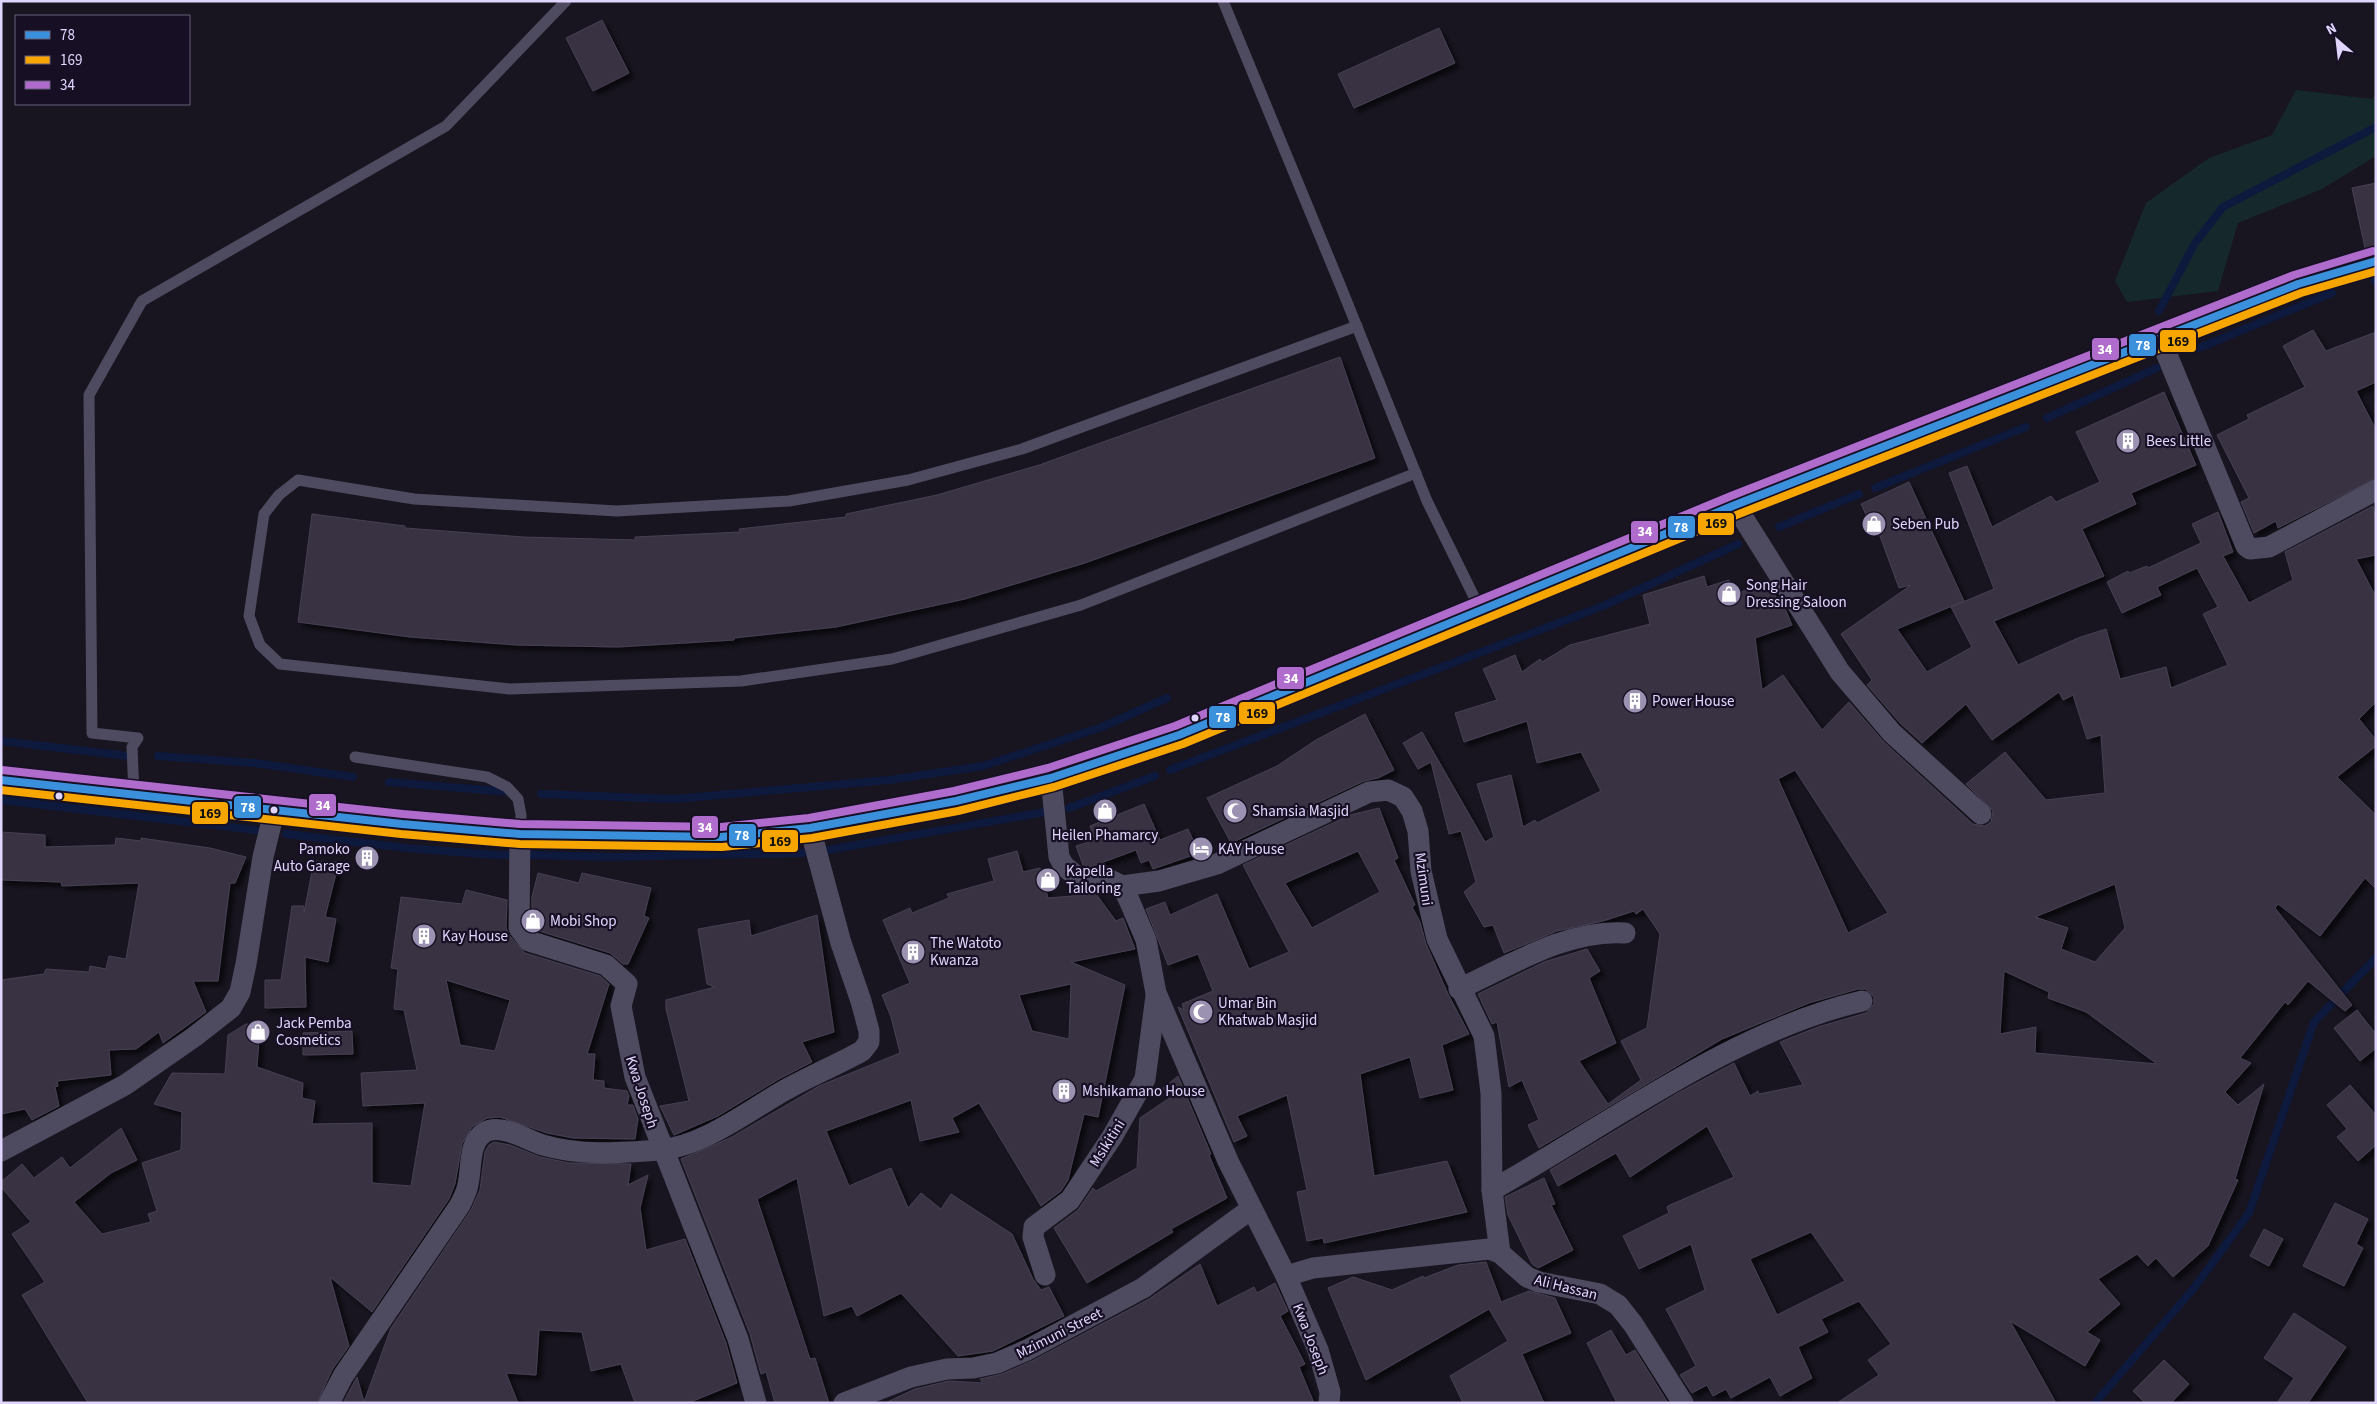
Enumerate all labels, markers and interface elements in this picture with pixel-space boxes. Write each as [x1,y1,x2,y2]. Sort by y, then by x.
legend [15,15,190,105]
north arrow [2312,15,2362,65]
text: N [2323,18,2340,40]
text: 78 [60,25,75,46]
text: 169 [60,50,82,71]
text: 34 [60,75,75,96]
line badge: 169 [2159,329,2197,353]
text: 169 [2167,332,2189,352]
line badge: 78 [2128,333,2157,357]
text: 78 [2136,336,2150,356]
line badge: 34 [2091,337,2120,361]
text: 34 [2098,340,2113,360]
building icon: Bees Little [2115,428,2141,454]
place label: Bees Little [2146,431,2211,452]
shop icon: Seben Pub [1861,511,1887,537]
line badge: 169 [1697,512,1735,536]
text: 169 [1705,514,1727,534]
place label: Seben Pub [1892,514,1959,535]
line badge: 78 [1667,515,1696,539]
text: 78 [1674,518,1688,538]
line badge: 34 [1630,520,1659,544]
text: 34 [1638,522,1653,542]
place label: Song Hair Dressing Saloon [1746,575,1847,613]
shop icon: Song Hair Dressing Saloon [1716,581,1742,607]
line badge: 34 [1276,666,1305,690]
text: 34 [1284,669,1299,689]
building icon: Power House [1622,688,1648,714]
place label: Power House [1652,691,1734,712]
line badge: 169 [1238,701,1276,725]
text: 169 [1246,704,1268,724]
line badge: 78 [1208,705,1237,729]
text: 78 [1216,708,1230,728]
unlabelled marker [1190,713,1200,723]
unlabelled marker [54,791,64,801]
line badge: 34 [308,793,337,817]
line badge: 78 [233,795,262,819]
text: 34 [316,796,331,816]
text: 78 [241,798,255,818]
shop icon: Heilen Phamarcy [1092,798,1118,824]
mosque icon: Shamsia Masjid [1222,798,1248,824]
line badge: 169 [191,801,229,825]
place label: Shamsia Masjid [1252,801,1349,822]
text: 169 [199,804,221,824]
unlabelled marker [269,805,279,815]
line badge: 34 [691,815,719,839]
text: 34 [698,818,713,838]
line badge: 78 [728,823,757,847]
place label: Heilen Phamarcy [1052,825,1158,846]
text: 78 [735,826,749,846]
line badge: 169 [761,829,799,853]
text: 169 [769,832,791,852]
hotel icon: KAY House [1188,836,1214,862]
place label: Pamoko Auto Garage [274,839,350,877]
place label: KAY House [1218,839,1284,860]
building icon: Pamoko Auto Garage [354,845,380,871]
street label: Mzimuni [1409,851,1438,907]
place label: Kapella Tailoring [1066,861,1121,899]
shop icon: Kapella Tailoring [1035,867,1061,893]
shop icon: Mobi Shop [520,908,546,934]
place label: Mobi Shop [550,911,617,932]
building icon: Kay House [411,923,437,949]
place label: Kay House [442,926,508,947]
place label: The Watoto Kwanza [930,933,1001,971]
building icon: The Watoto Kwanza [900,939,926,965]
place label: Umar Bin Khatwab Masjid [1218,993,1317,1031]
mosque icon: Umar Bin Khatwab Masjid [1188,999,1214,1025]
place label: Jack Pemba Cosmetics [276,1013,352,1051]
shop icon: Jack Pemba Cosmetics [245,1019,271,1045]
street label: Kwa Joseph [620,1053,663,1131]
building icon: Mshikamano House [1051,1078,1077,1104]
place label: Mshikamano House [1082,1081,1205,1102]
street label: Msikitini [1085,1115,1130,1171]
street label: Ali Hassan [1532,1270,1600,1305]
street label: Kwa Joseph [1287,1300,1334,1378]
street label: Mzimuni Street [1013,1303,1106,1364]

